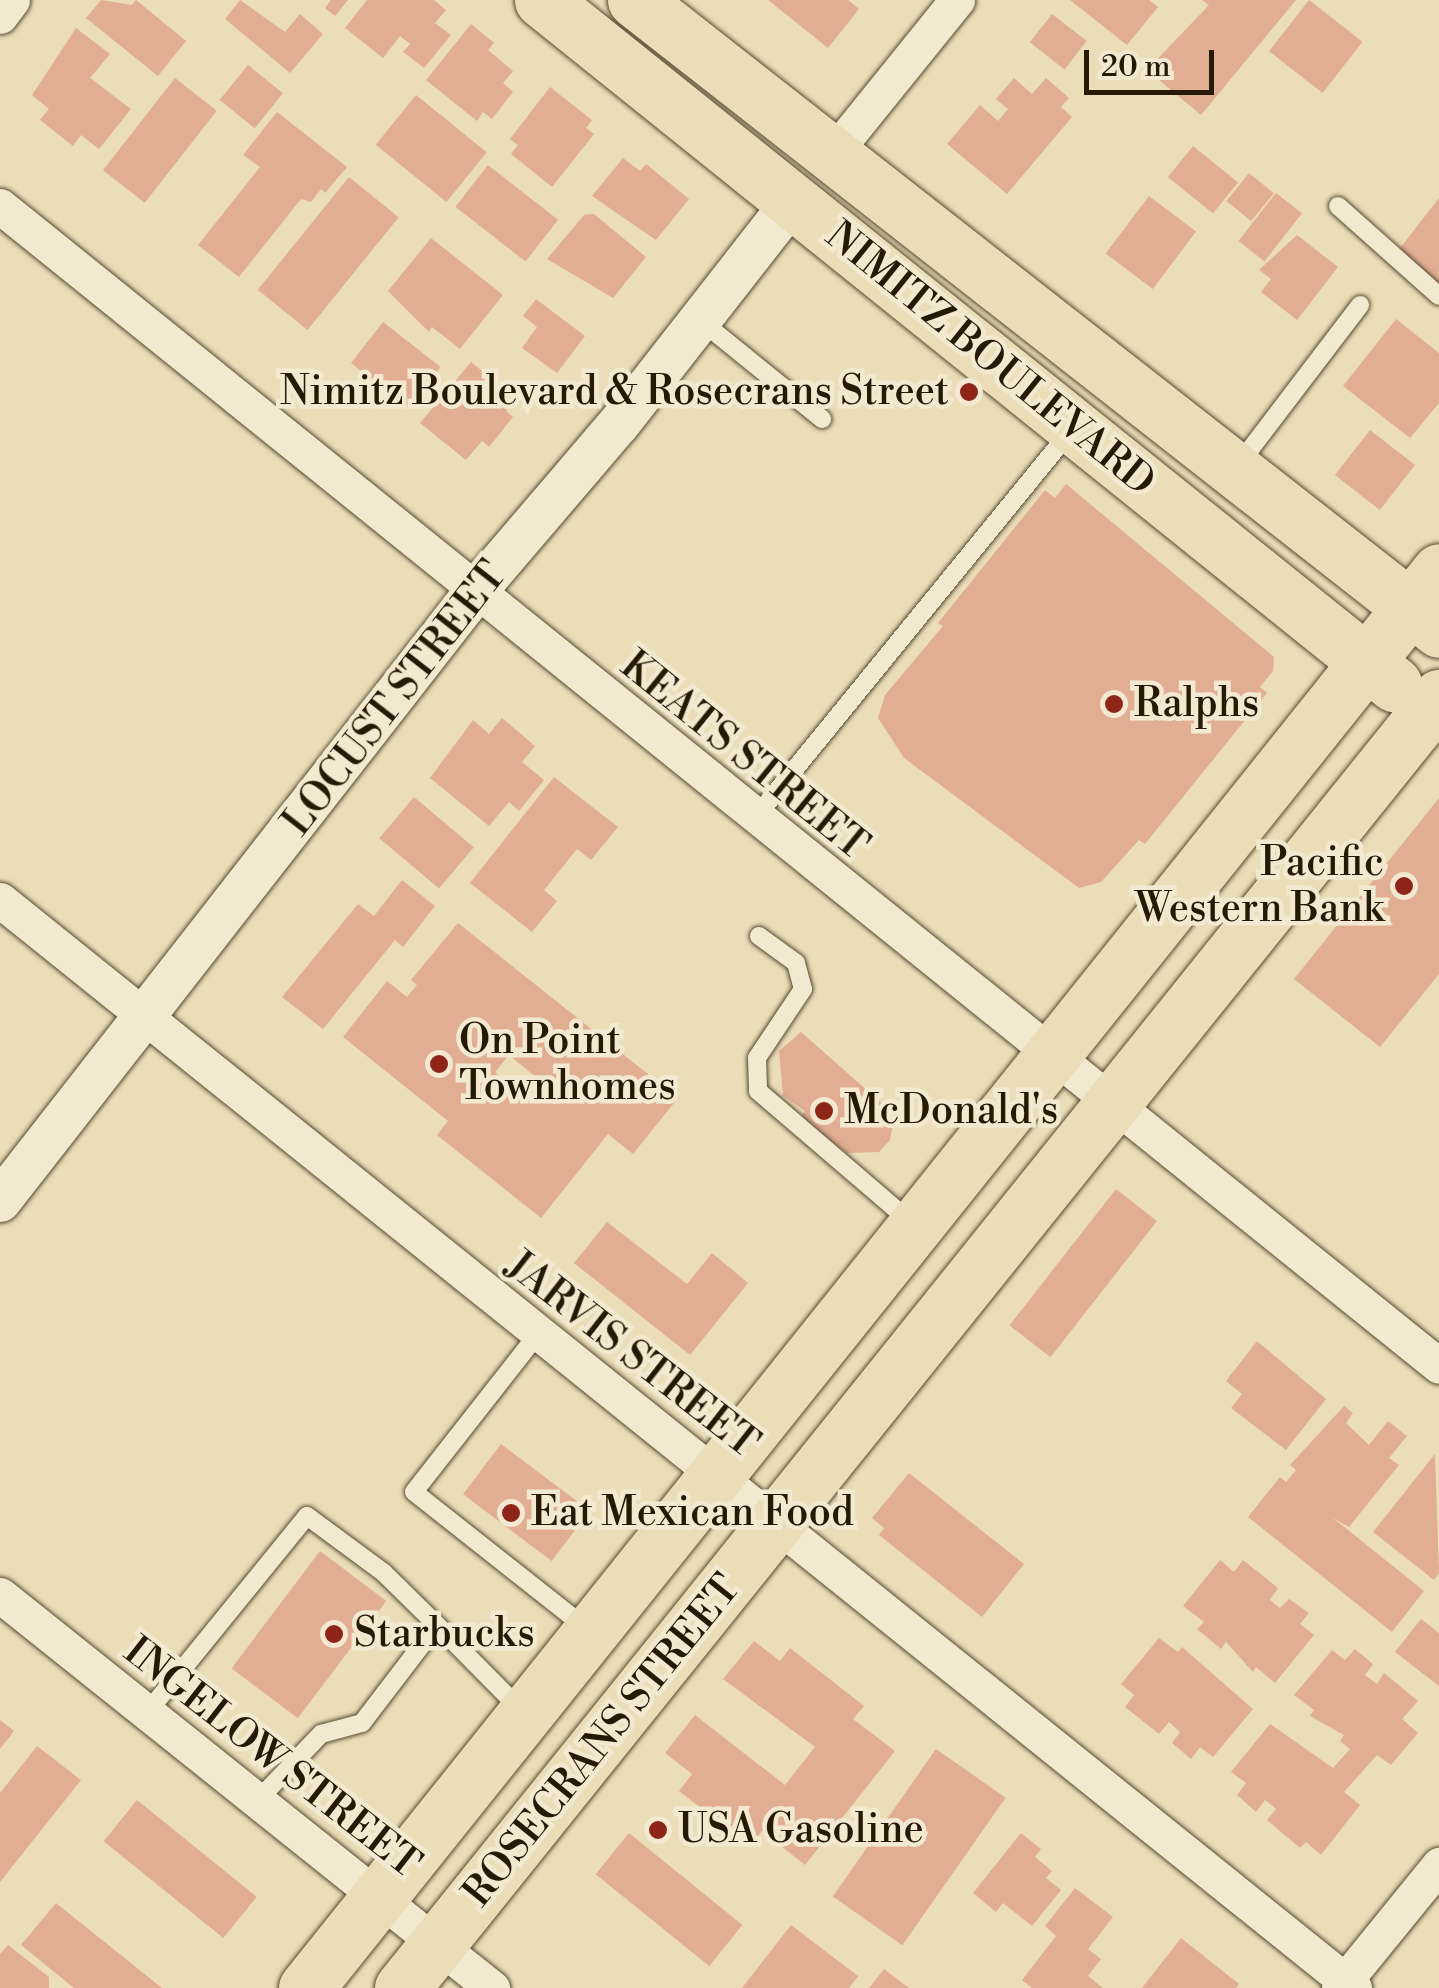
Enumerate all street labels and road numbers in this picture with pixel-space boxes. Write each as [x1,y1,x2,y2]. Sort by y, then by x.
street label: NIMITZ BOULEVARD [816,212,1164,506]
street label: LOCUST STREET [273,553,517,845]
street label: KEATS STREET [611,642,877,870]
street label: JARVIS STREET [497,1242,767,1468]
street label: ROSECRANS STREET [453,1565,751,1917]
street label: INGELOW STREET [114,1627,430,1889]

